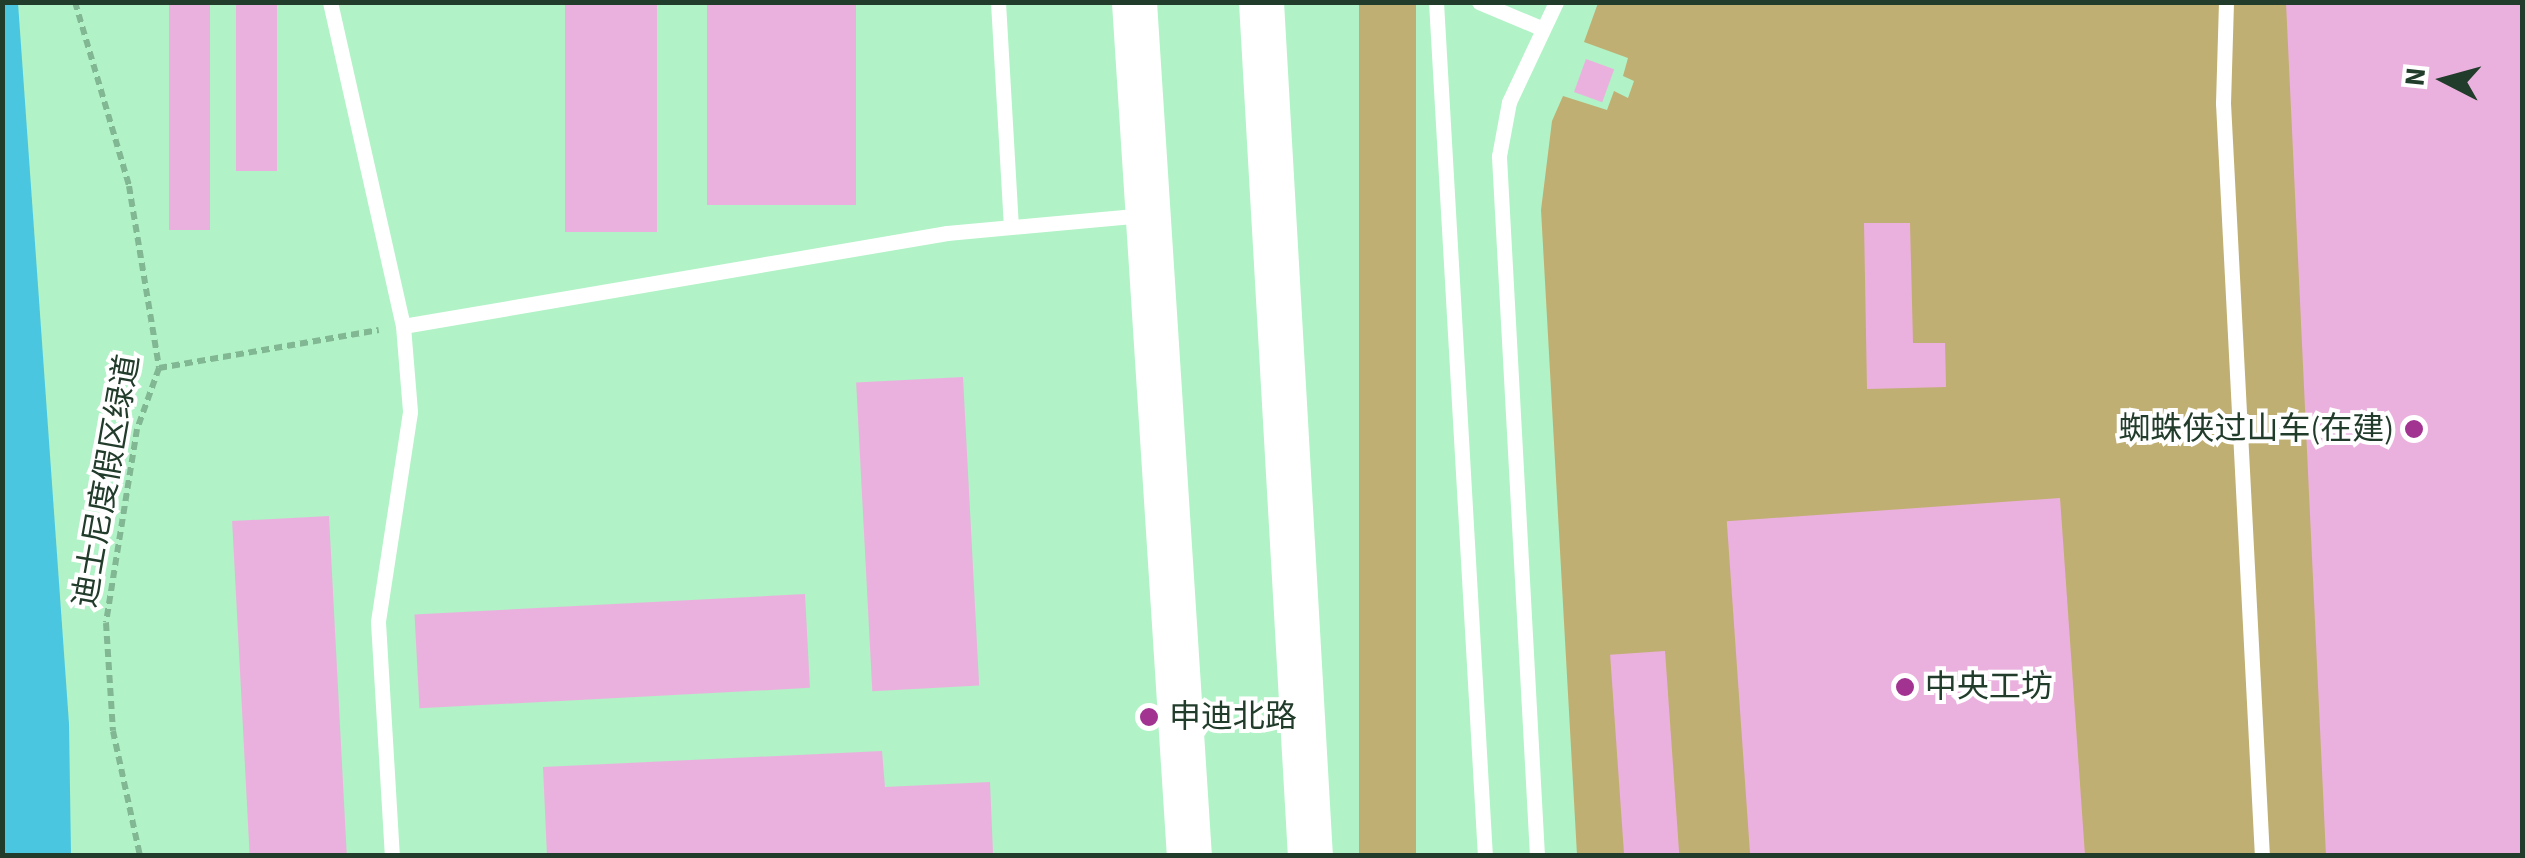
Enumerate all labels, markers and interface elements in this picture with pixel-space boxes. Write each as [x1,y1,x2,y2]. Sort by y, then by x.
north arrow [2395,30,2495,130]
text: N [2394,66,2436,88]
street label: 迪士尼度假区绿道 [66,352,148,610]
place label: 蜘蛛侠过山车(在建) [2119,410,2394,448]
marker: 蜘蛛侠过山车(在建) [2403,418,2425,440]
place label: 中央工坊 [1925,668,2053,706]
marker: 中央工坊 [1894,676,1916,698]
place label: 申迪北路 [1169,698,1297,736]
marker: 申迪北路 [1138,706,1160,728]

